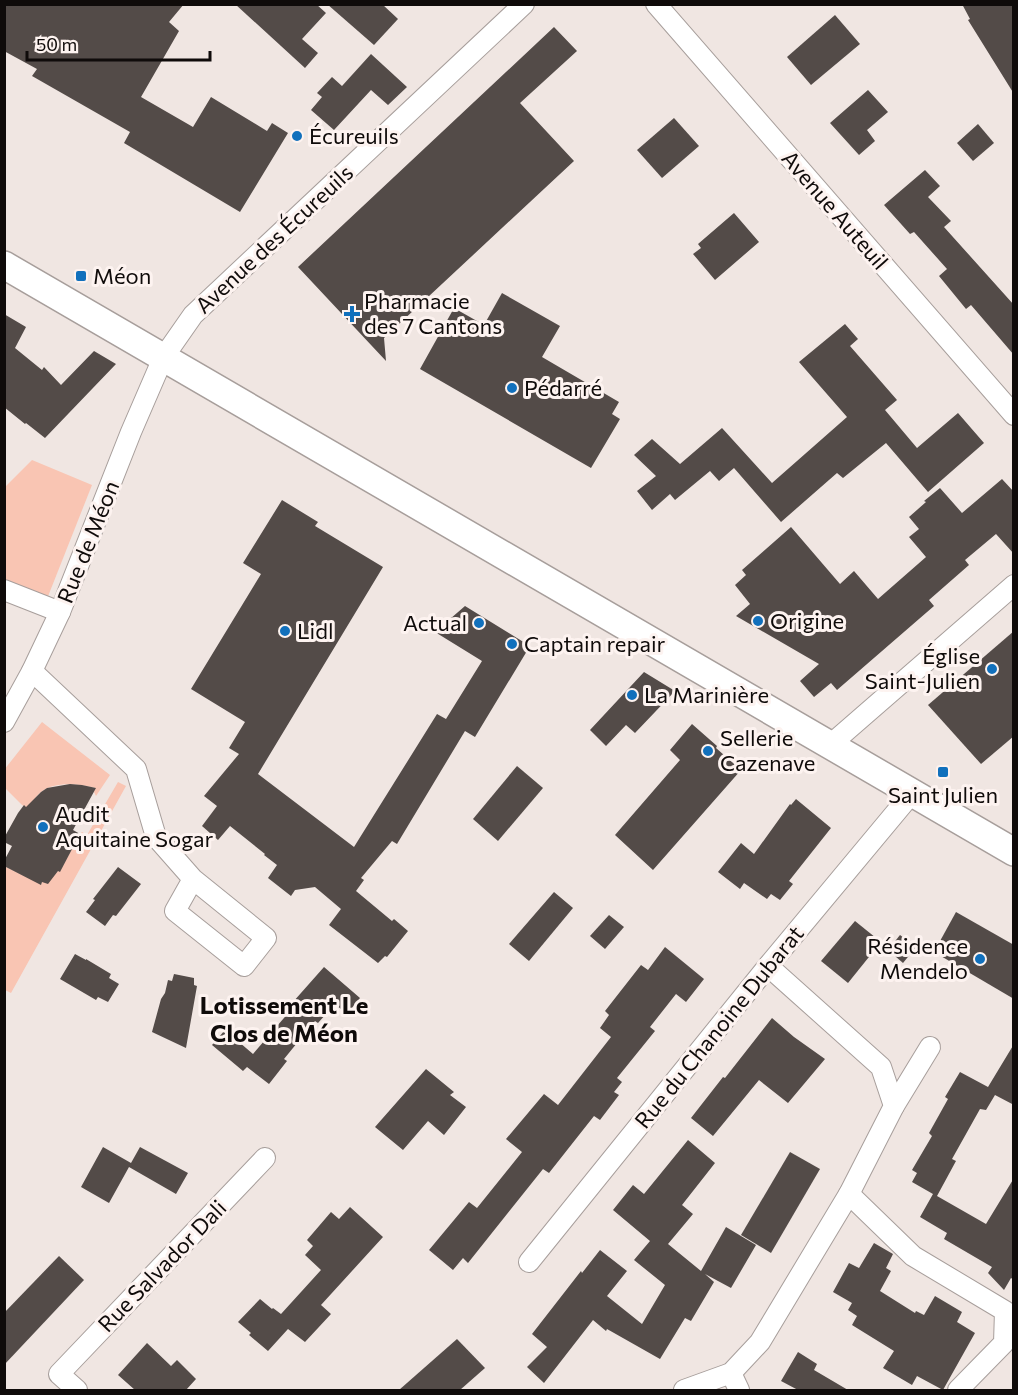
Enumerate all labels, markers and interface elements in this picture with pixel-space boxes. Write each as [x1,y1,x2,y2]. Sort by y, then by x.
scale bar [27,24,210,62]
text: 50 m [36,33,77,55]
place label: Écureuils [309,122,399,149]
marker: Écureuils [290,129,304,143]
street label: Avenue Auteuil [776,145,894,275]
street label: Avenue des Écureuils [189,159,358,319]
place label: Méon [93,262,151,289]
marker: Méon [74,269,88,283]
place label: Pharmacie des 7 Cantons [364,287,502,339]
marker: Pharmacie des 7 Cantons [345,307,359,321]
place label: Pédarré [524,374,602,401]
marker: Pédarré [505,381,519,395]
street label: Rue de Méon [51,477,124,607]
place label: Origine [770,607,844,634]
place label: Actual [403,609,467,636]
marker: Origine [751,614,765,628]
marker: Actual [472,616,486,630]
place label: Lidl [297,617,334,644]
marker: Lidl [278,624,292,638]
place label: Captain repair [524,630,666,657]
marker: Captain repair [505,637,519,651]
place label: Église Saint-Julien [865,642,980,694]
marker: Église Saint-Julien [985,662,999,676]
place label: La Marinière [644,681,769,708]
marker: La Marinière [625,688,639,702]
place label: Sellerie Cazenave [720,724,815,776]
marker: Sellerie Cazenave [701,744,715,758]
marker: Saint Julien [936,765,950,779]
place label: Saint Julien [888,781,998,808]
place label: Audit Aquitaine Sogar [55,800,213,852]
marker: Audit Aquitaine Sogar [36,820,50,834]
street label: Rue du Chanoine Dubarat [628,920,809,1134]
place label: Résidence Mendelo [867,932,968,984]
marker: Résidence Mendelo [973,952,987,966]
district label: Lotissement Le Clos de Méon [200,990,368,1047]
street label: Rue Salvador Dali [92,1194,231,1337]

